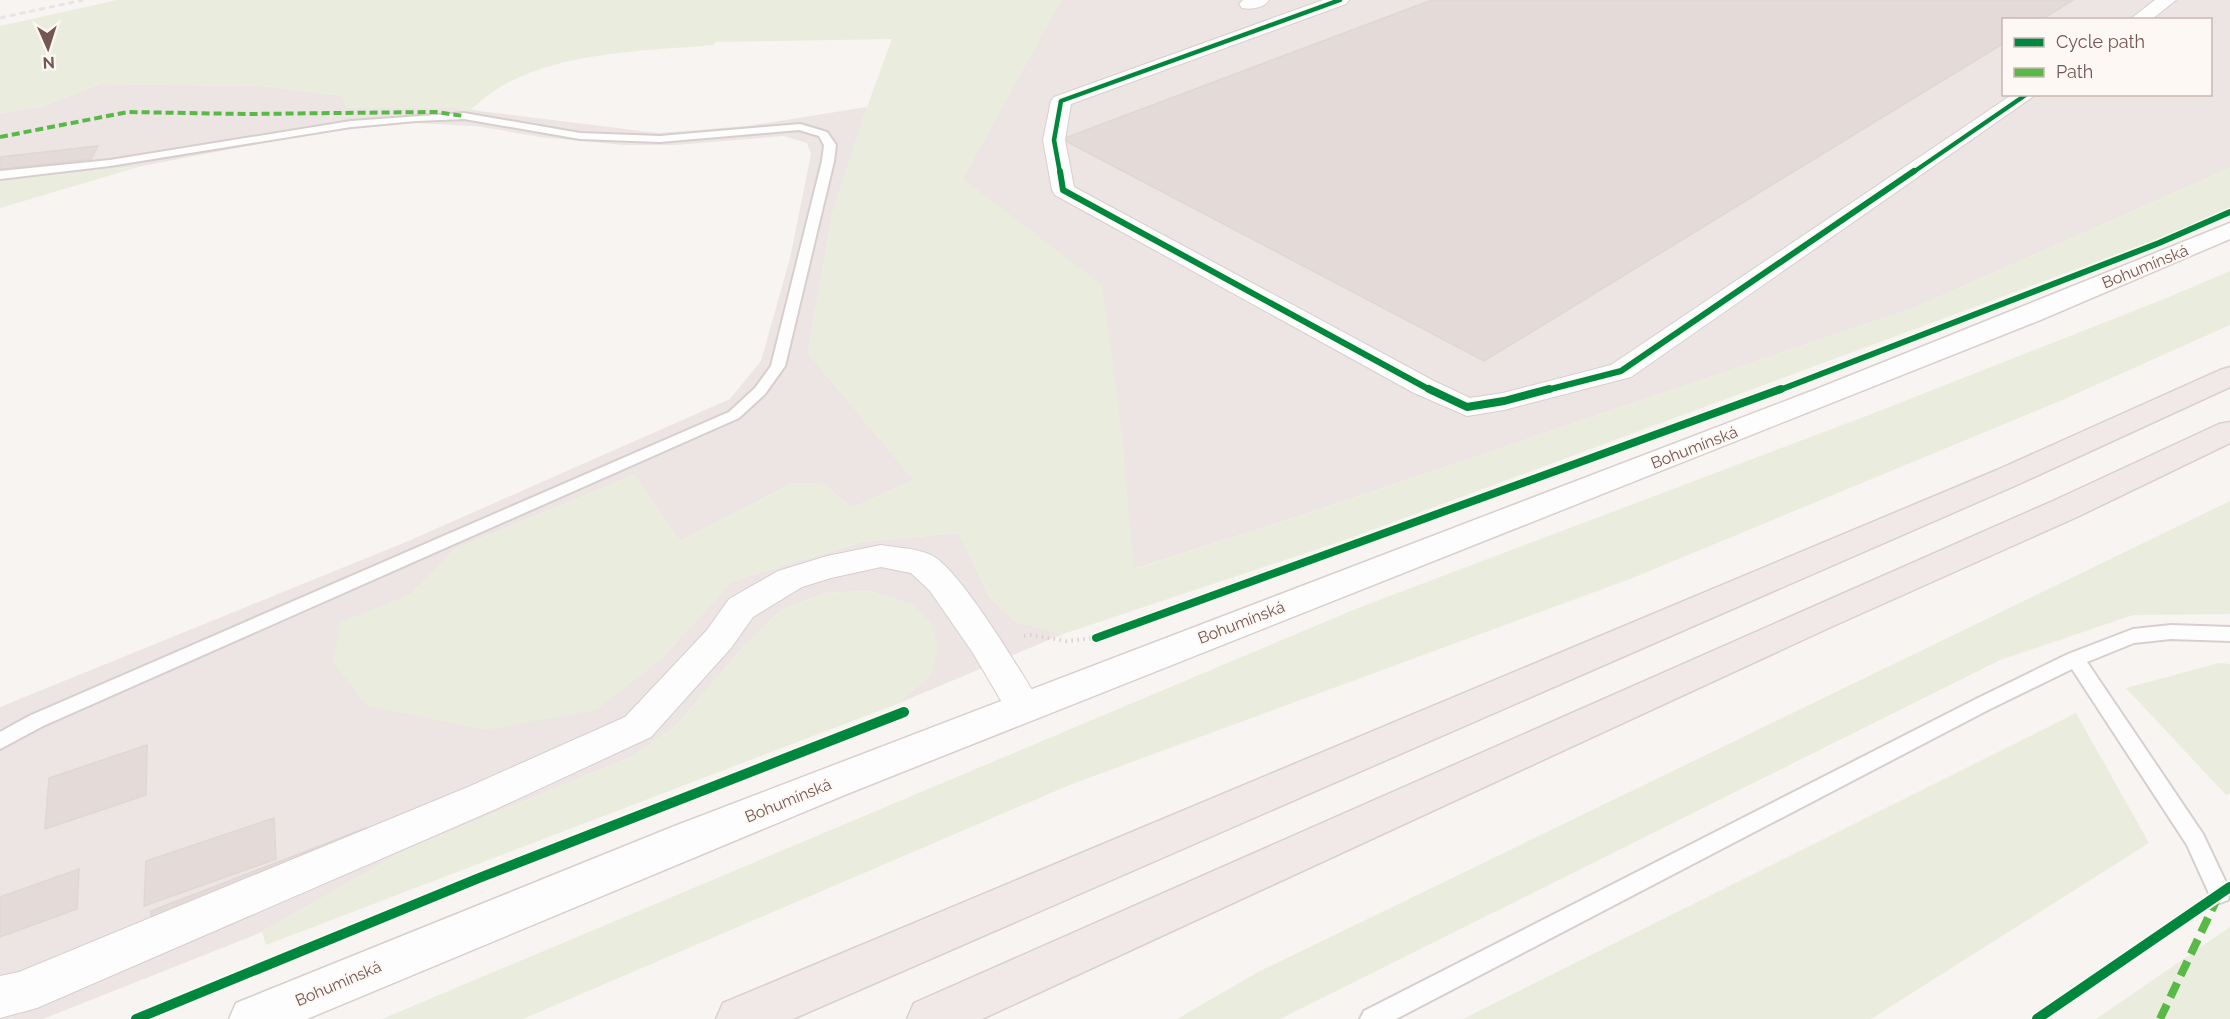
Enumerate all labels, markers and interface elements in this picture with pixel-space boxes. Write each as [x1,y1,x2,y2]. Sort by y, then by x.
north arrow [18,18,78,78]
legend [2002,18,2212,96]
text: Cycle path [2056,31,2145,52]
text: N [42,53,55,72]
text: Path [2056,61,2093,82]
street label: Bohumínská [2099,241,2191,292]
street label: Bohumínská [1648,422,1740,473]
street label: Bohumínská [1195,597,1287,648]
street label: Bohumínská [742,775,834,826]
street label: Bohumínská [292,957,384,1010]

